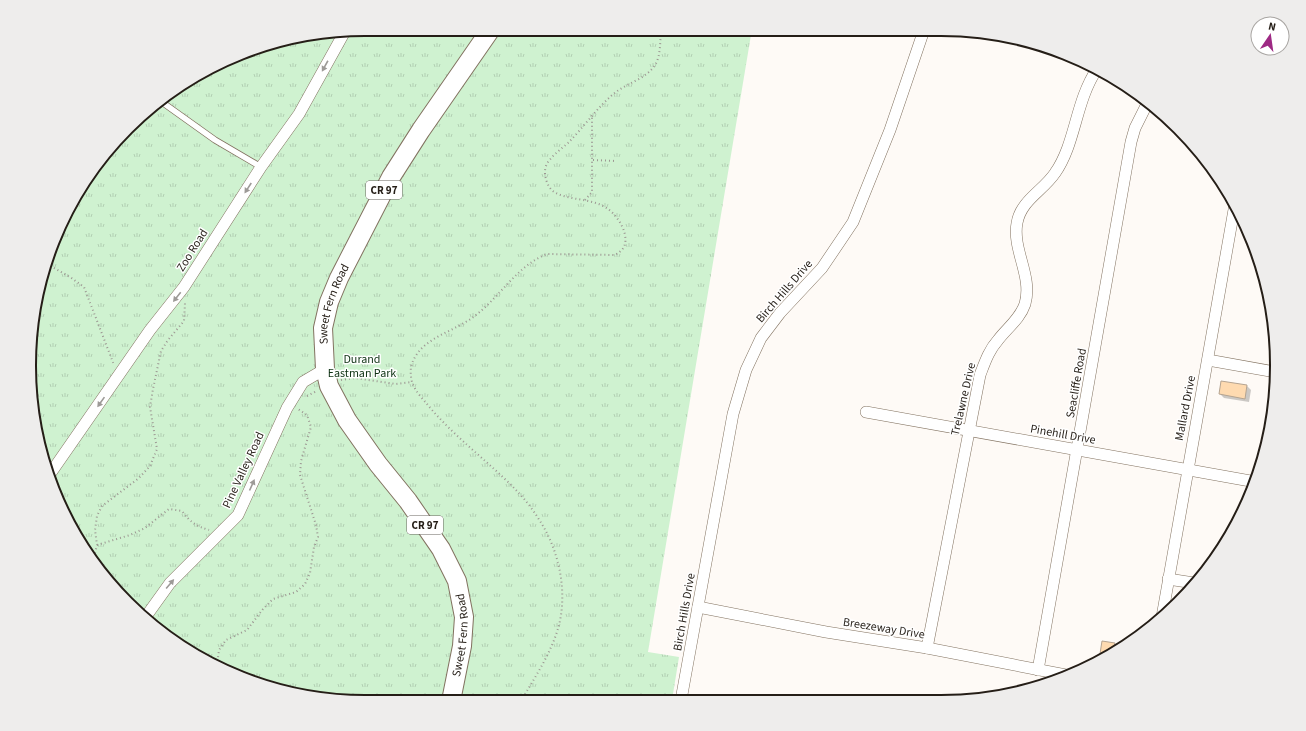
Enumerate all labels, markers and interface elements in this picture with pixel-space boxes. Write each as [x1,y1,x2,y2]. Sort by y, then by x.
north arrow [1250,16,1290,56]
text: N [1267,19,1277,35]
one-way arrow [321,60,328,72]
road number: CR 97 [366,181,402,199]
one-way arrow [244,182,251,194]
street label: Zoo Road [173,226,212,275]
street label: Birch Hills Drive [752,256,817,327]
street label: Sweet Fern Road [315,261,354,345]
one-way arrow [172,291,181,302]
street label: Seacliffe Road [1062,347,1091,419]
park label: Durand Eastman Park [328,351,396,382]
street label: Trelawne Drive [947,361,980,437]
street label: Mallard Drive [1171,374,1200,442]
one-way arrow [97,397,105,407]
street label: Pinehill Drive [1029,420,1097,449]
street label: Pine Valley Road [218,429,269,511]
one-way arrow [249,480,255,491]
road number: CR 97 [407,516,443,534]
street label: Birch Hills Drive [669,572,700,652]
one-way arrow [165,579,174,589]
street label: Sweet Fern Road [448,592,473,678]
street label: Breezeway Drive [842,614,926,643]

